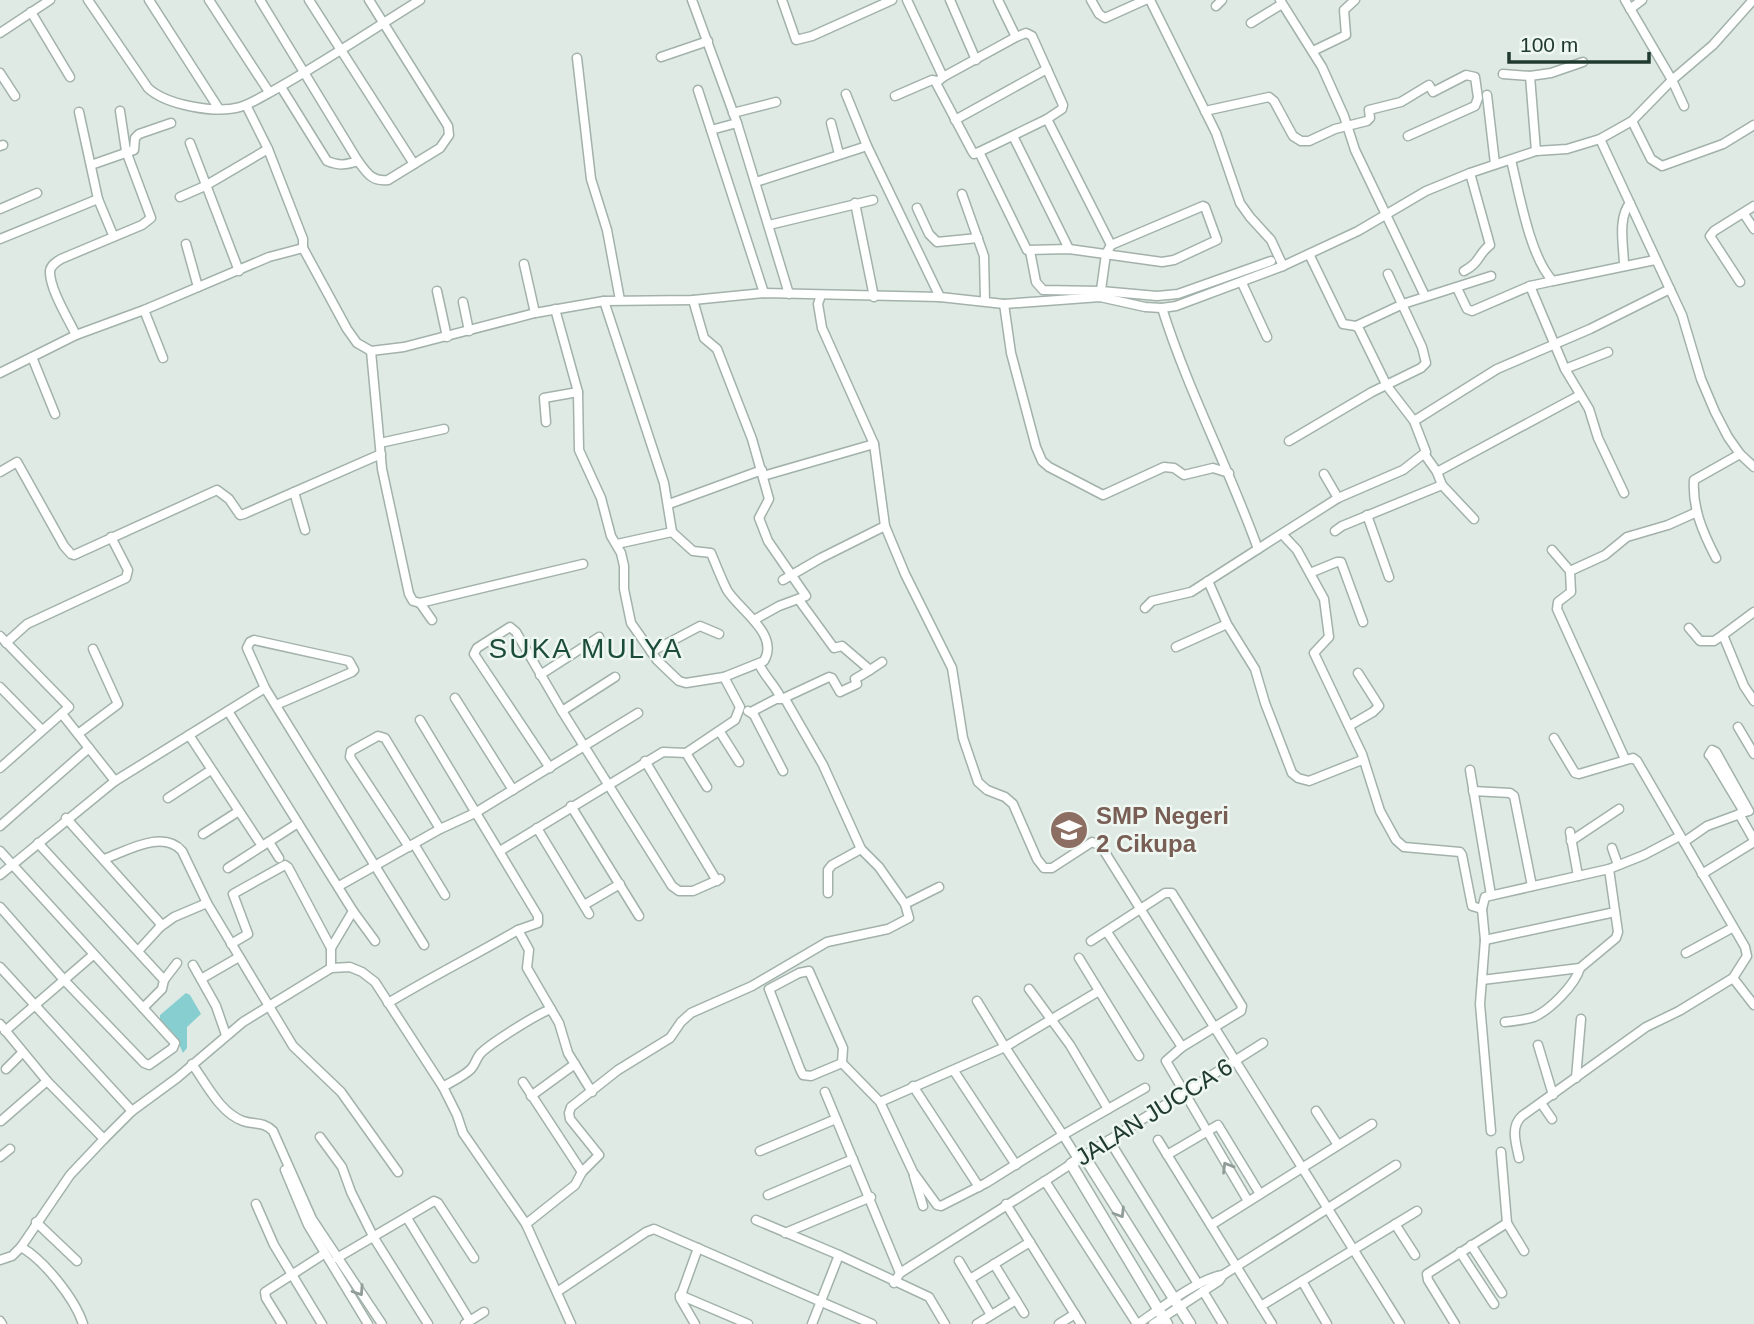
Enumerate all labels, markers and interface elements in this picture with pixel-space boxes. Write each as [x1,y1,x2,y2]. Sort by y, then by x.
scale bar [1509,21,1649,65]
text: 100 m [1520,33,1578,56]
district label: SUKA MULYA [489,633,683,664]
place label: SMP Negeri 2 Cikupa [1096,802,1229,857]
school or university icon: SMP Negeri 2 Cikupa [1048,809,1090,851]
street label: JALAN JUCCA 6 [1070,1052,1237,1171]
one-way arrow [1223,1161,1236,1174]
one-way arrow [1112,1206,1125,1219]
one-way arrow [351,1283,364,1296]

